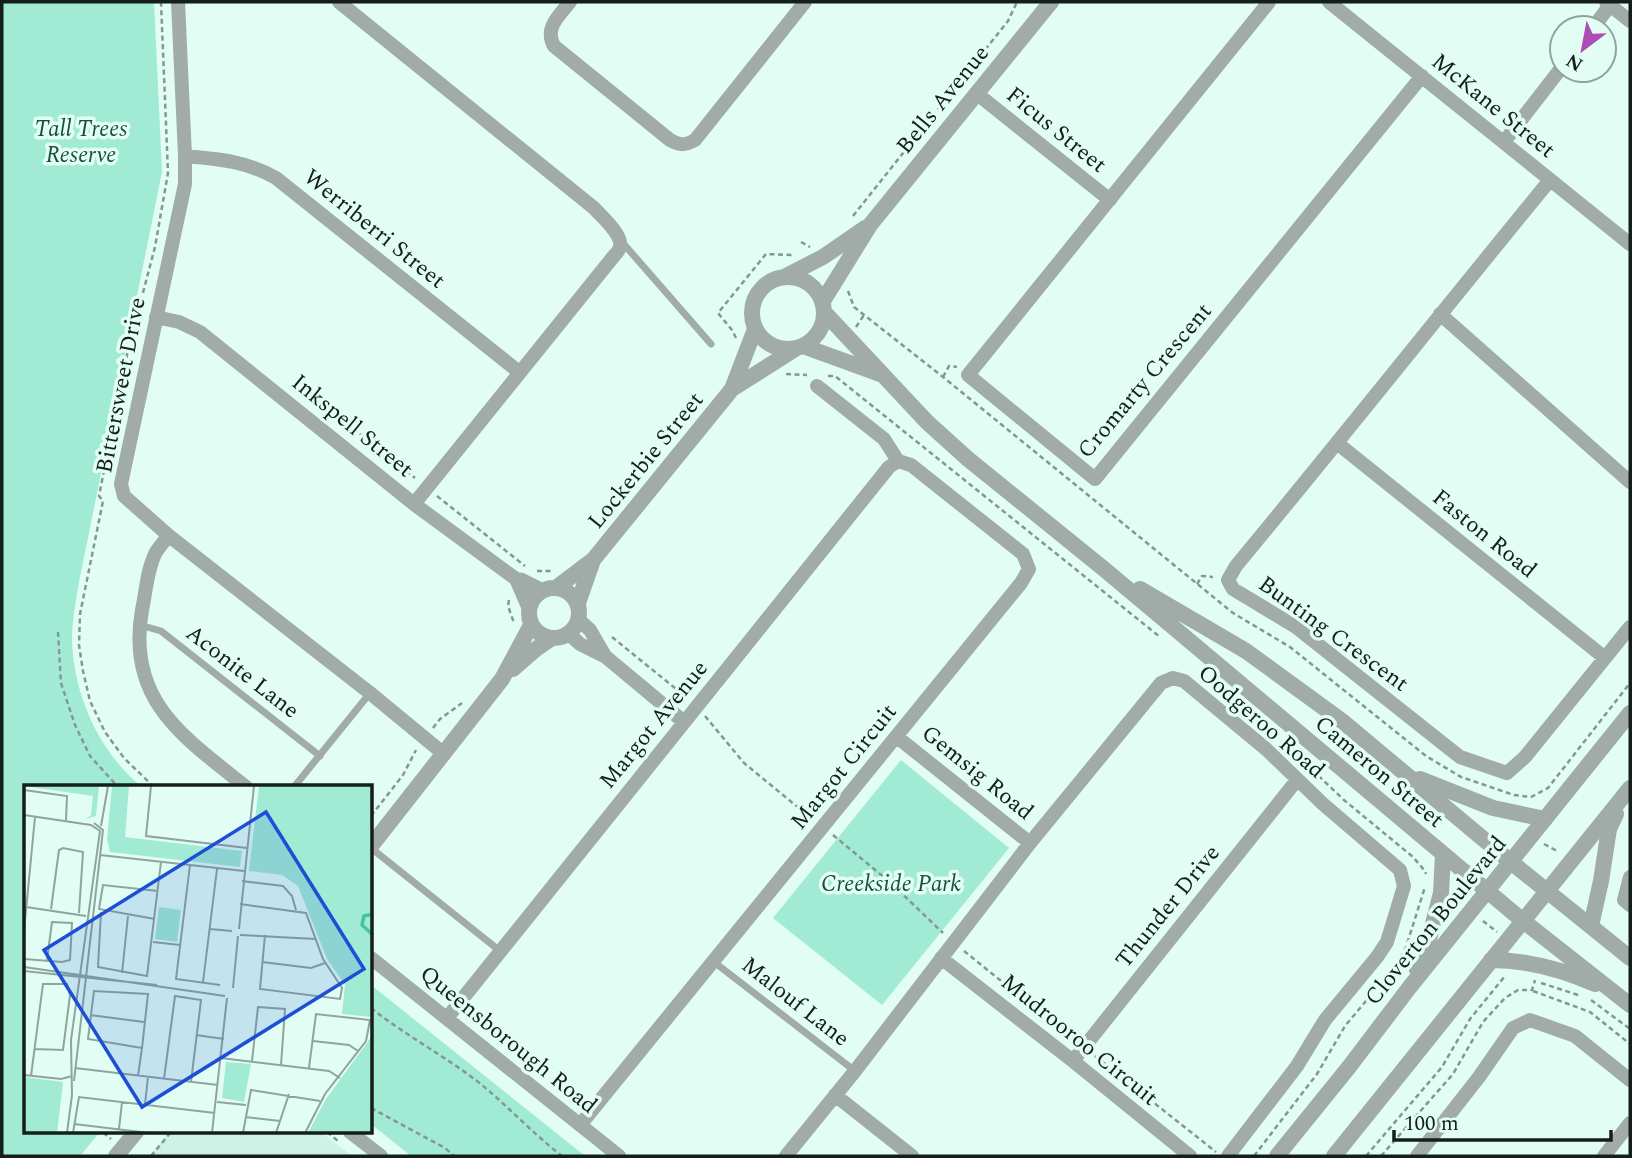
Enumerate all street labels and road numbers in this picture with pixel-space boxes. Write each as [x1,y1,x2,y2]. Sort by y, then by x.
street label: Bells Avenue [888,38,998,162]
street label: McKane Street [1423,45,1563,167]
street label: Ficus Street [998,78,1114,182]
street label: Werriberri Street [295,161,453,298]
street label: Bittersweet Drive [87,294,156,476]
street label: Cromarty Crescent [1069,295,1221,466]
street label: Inkspell Street [283,366,421,487]
street label: Lockerbie Street [580,385,713,537]
street label: Faston Road [1424,481,1544,588]
street label: Bunting Crescent [1250,567,1416,701]
street label: Aconite Lane [178,617,306,728]
street label: Margot Avenue [591,653,717,797]
street label: Oodgeroo Road [1190,657,1333,788]
street label: Margot Circuit [782,696,906,838]
street label: Cameron Street [1307,707,1452,837]
street label: Gemsig Road [913,717,1041,830]
street label: Cloverton Boulevard [1357,828,1516,1013]
street label: Thunder Drive [1107,837,1229,976]
street label: Malouf Lane [733,949,857,1056]
street label: Queensborough Road [412,957,605,1123]
street label: Mudrooroo Circuit [993,966,1165,1115]

